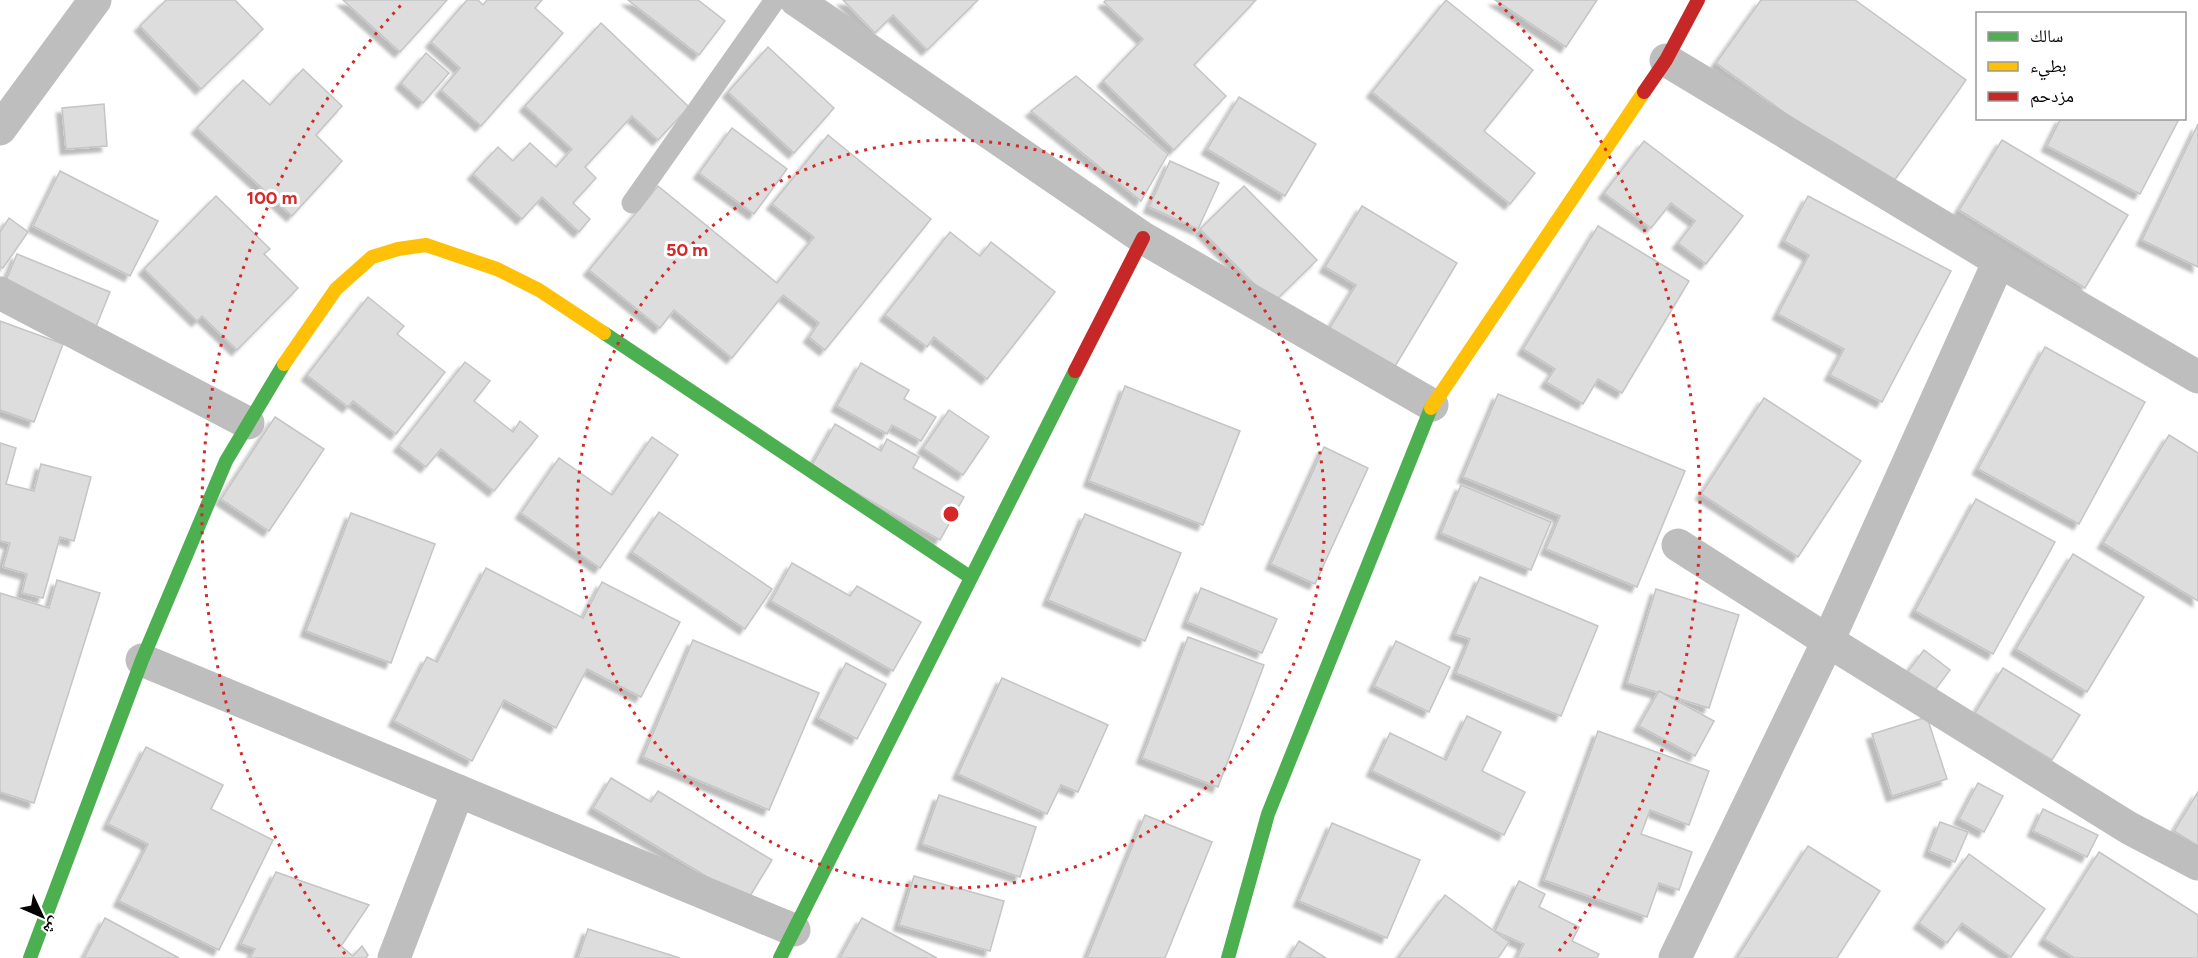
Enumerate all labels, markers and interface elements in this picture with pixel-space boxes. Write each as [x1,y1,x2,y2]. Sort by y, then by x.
legend [1976,12,2186,120]
text: سالك [2030,25,2063,47]
text: بطيء [2030,55,2067,81]
text: مزدحم [2030,85,2074,108]
text: 100 m [247,187,297,209]
text: 50 m [666,239,708,261]
centre of rings [941,504,961,524]
north arrow [12,886,72,946]
text: ش [40,913,65,939]

